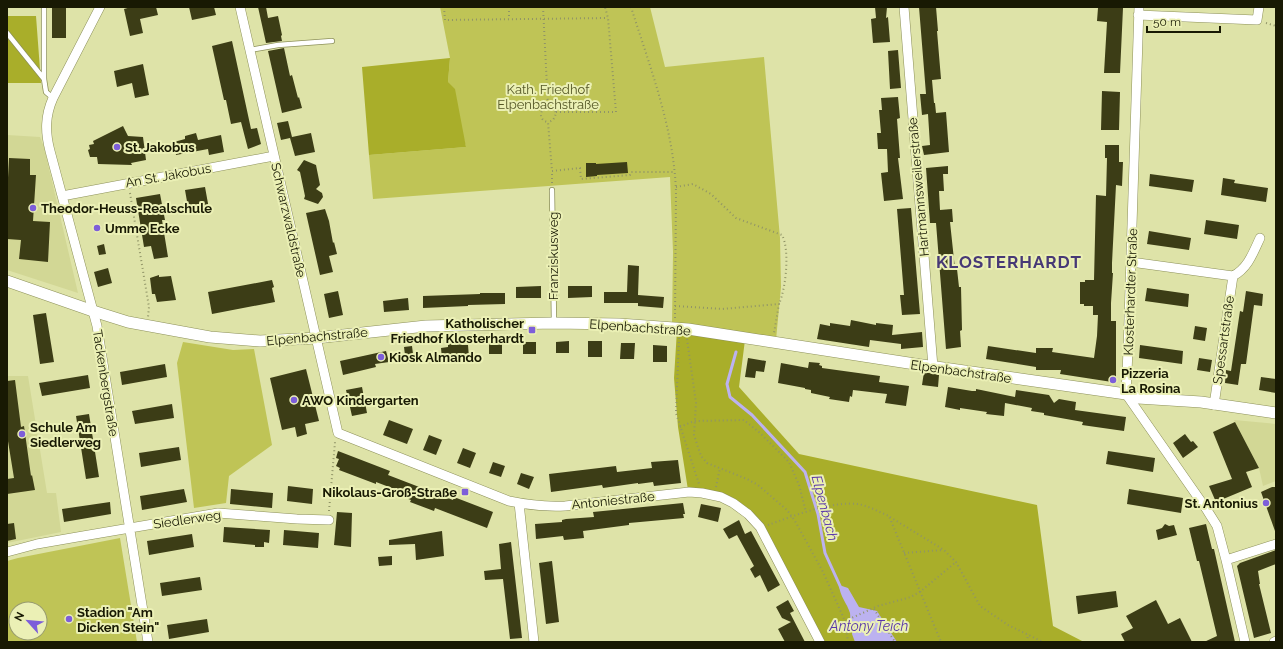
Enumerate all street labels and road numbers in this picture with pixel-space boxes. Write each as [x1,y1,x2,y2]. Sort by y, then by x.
street label: Hartmannsweilerstraße [905,116,932,257]
street label: An St. Jakobus [124,161,212,190]
street label: Schwarzwaldstraße [268,161,309,279]
street label: Franziskusweg [546,212,561,300]
street label: Klosterhardter Straße [1121,228,1140,356]
street label: Spessartstraße [1210,295,1237,385]
street label: Elpenbachstraße [589,316,692,339]
street label: Elpenbachstraße [266,325,369,348]
street label: Tackenbergstraße [90,329,121,438]
street label: Elpenbachstraße [910,357,1013,386]
street label: Antoniestraße [571,489,656,512]
street label: Siedlerweg [152,507,222,532]

